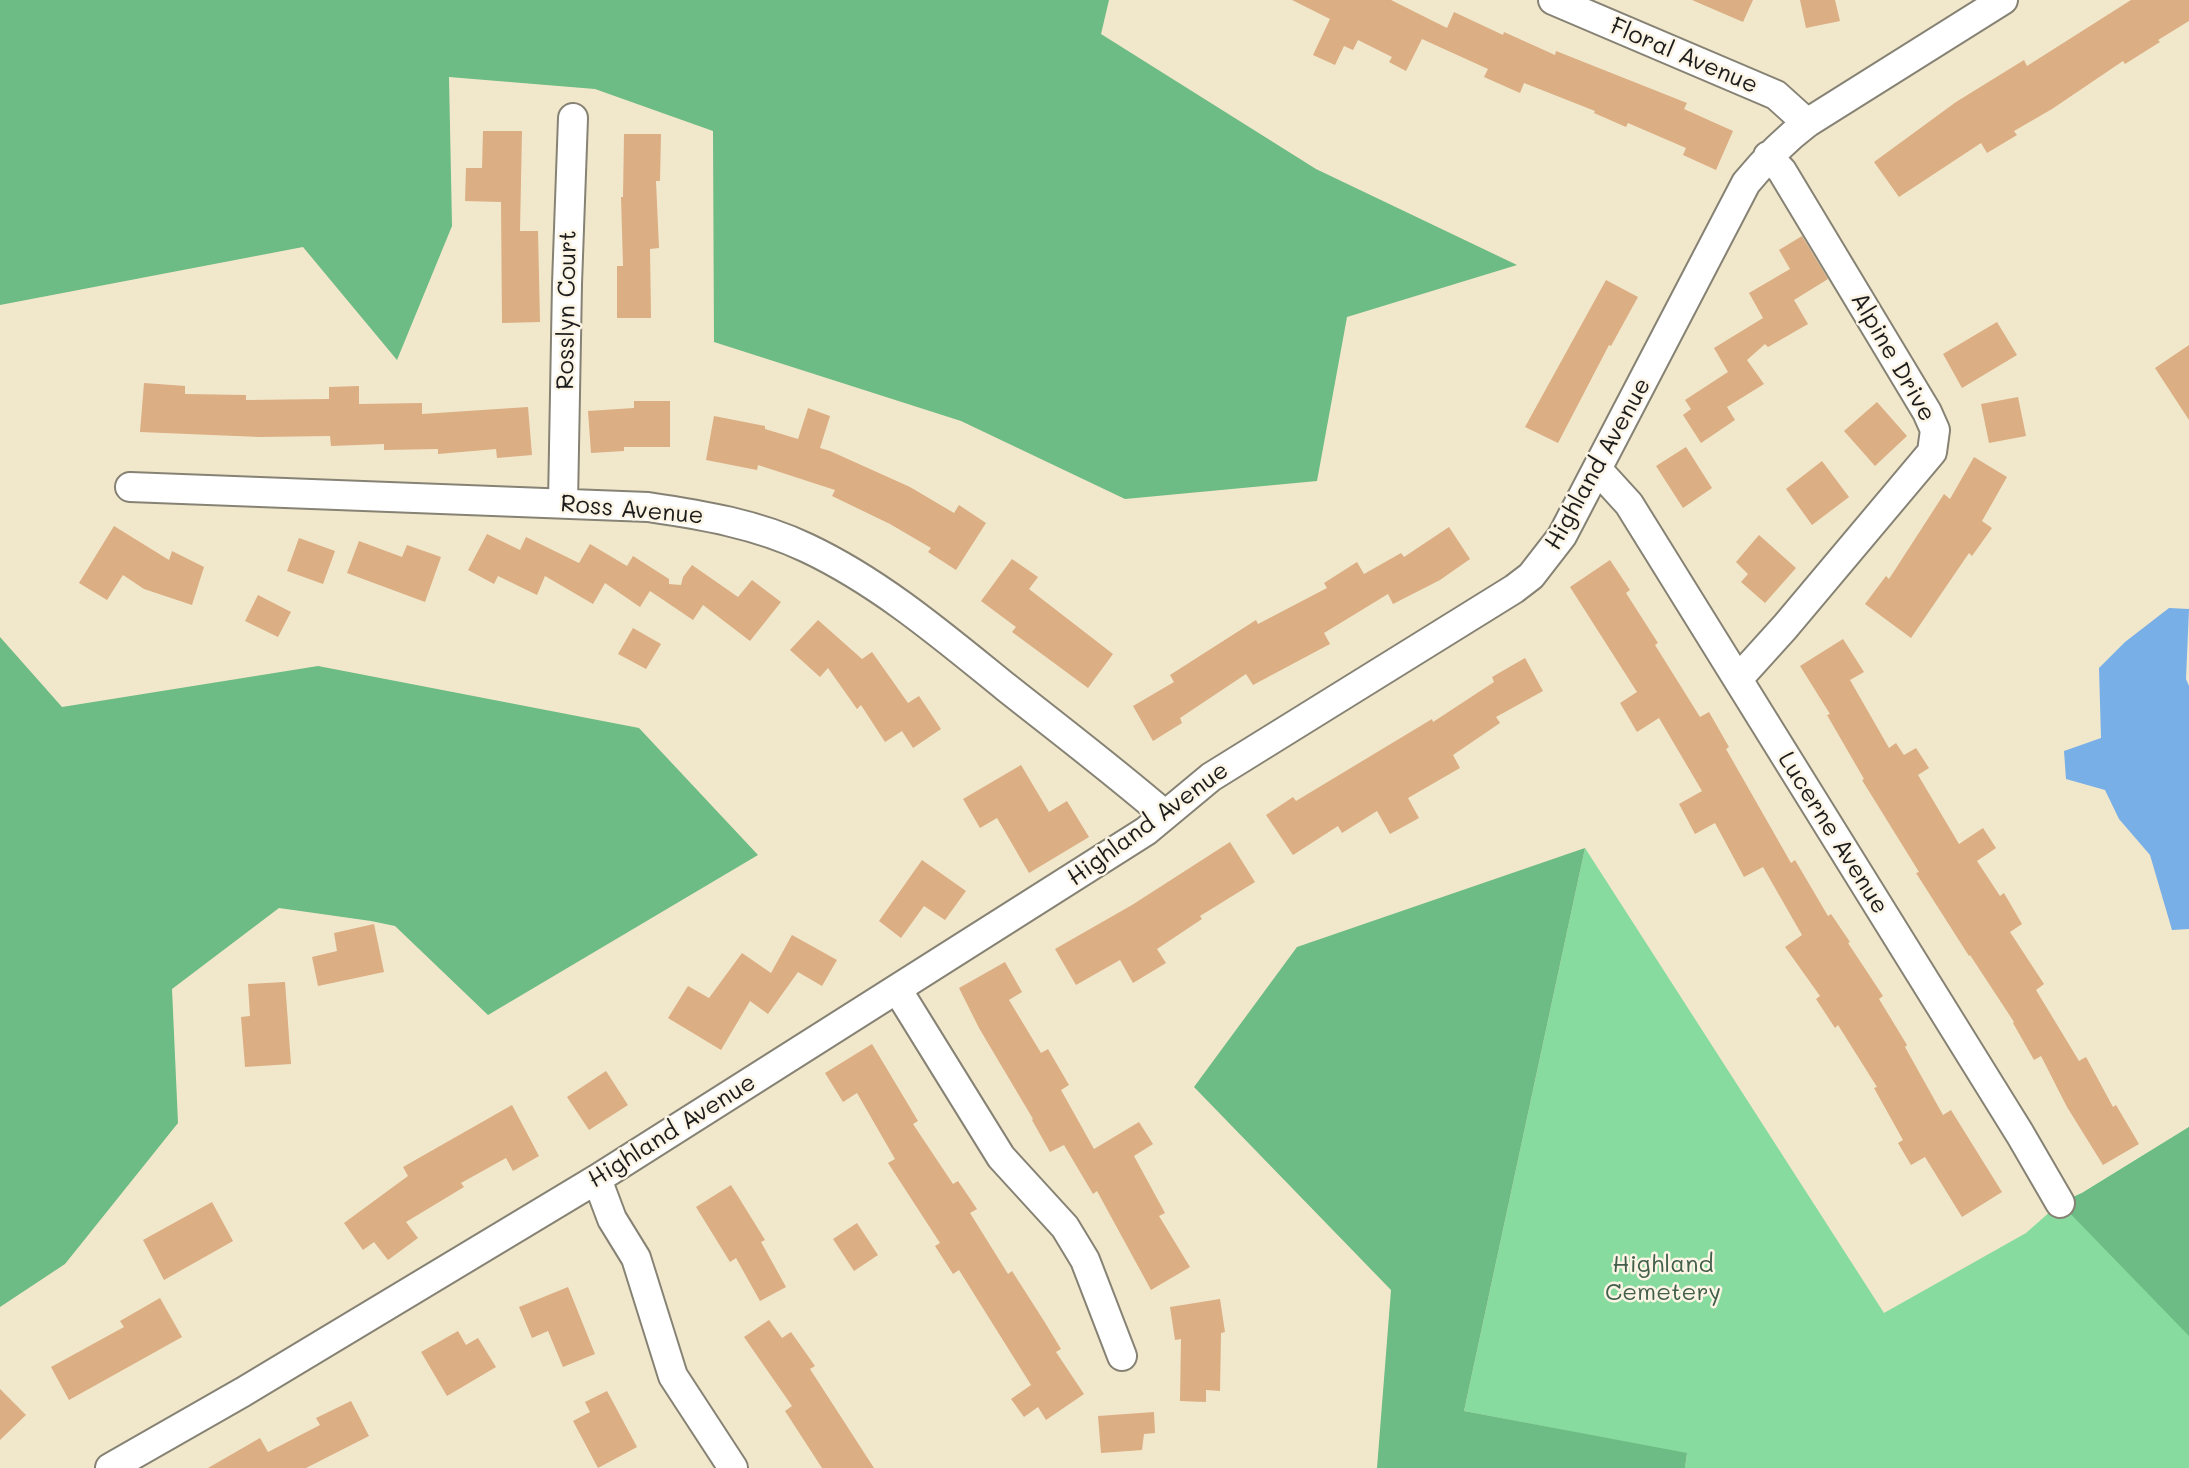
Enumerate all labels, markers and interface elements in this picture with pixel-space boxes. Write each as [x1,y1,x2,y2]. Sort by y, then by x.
street label: Floral Avenue [1606,12,1762,100]
street label: Rosslyn Court [551,230,583,390]
street label: Alpine Drive [1845,287,1941,427]
street label: Highland Avenue [1539,373,1657,555]
street label: Ross Avenue [559,489,705,531]
street label: Lucerne Avenue [1772,747,1894,919]
street label: Highland Avenue [1062,756,1234,892]
street label: Highland Avenue [583,1068,761,1194]
park label: Highland Cemetery [1605,1251,1721,1307]

